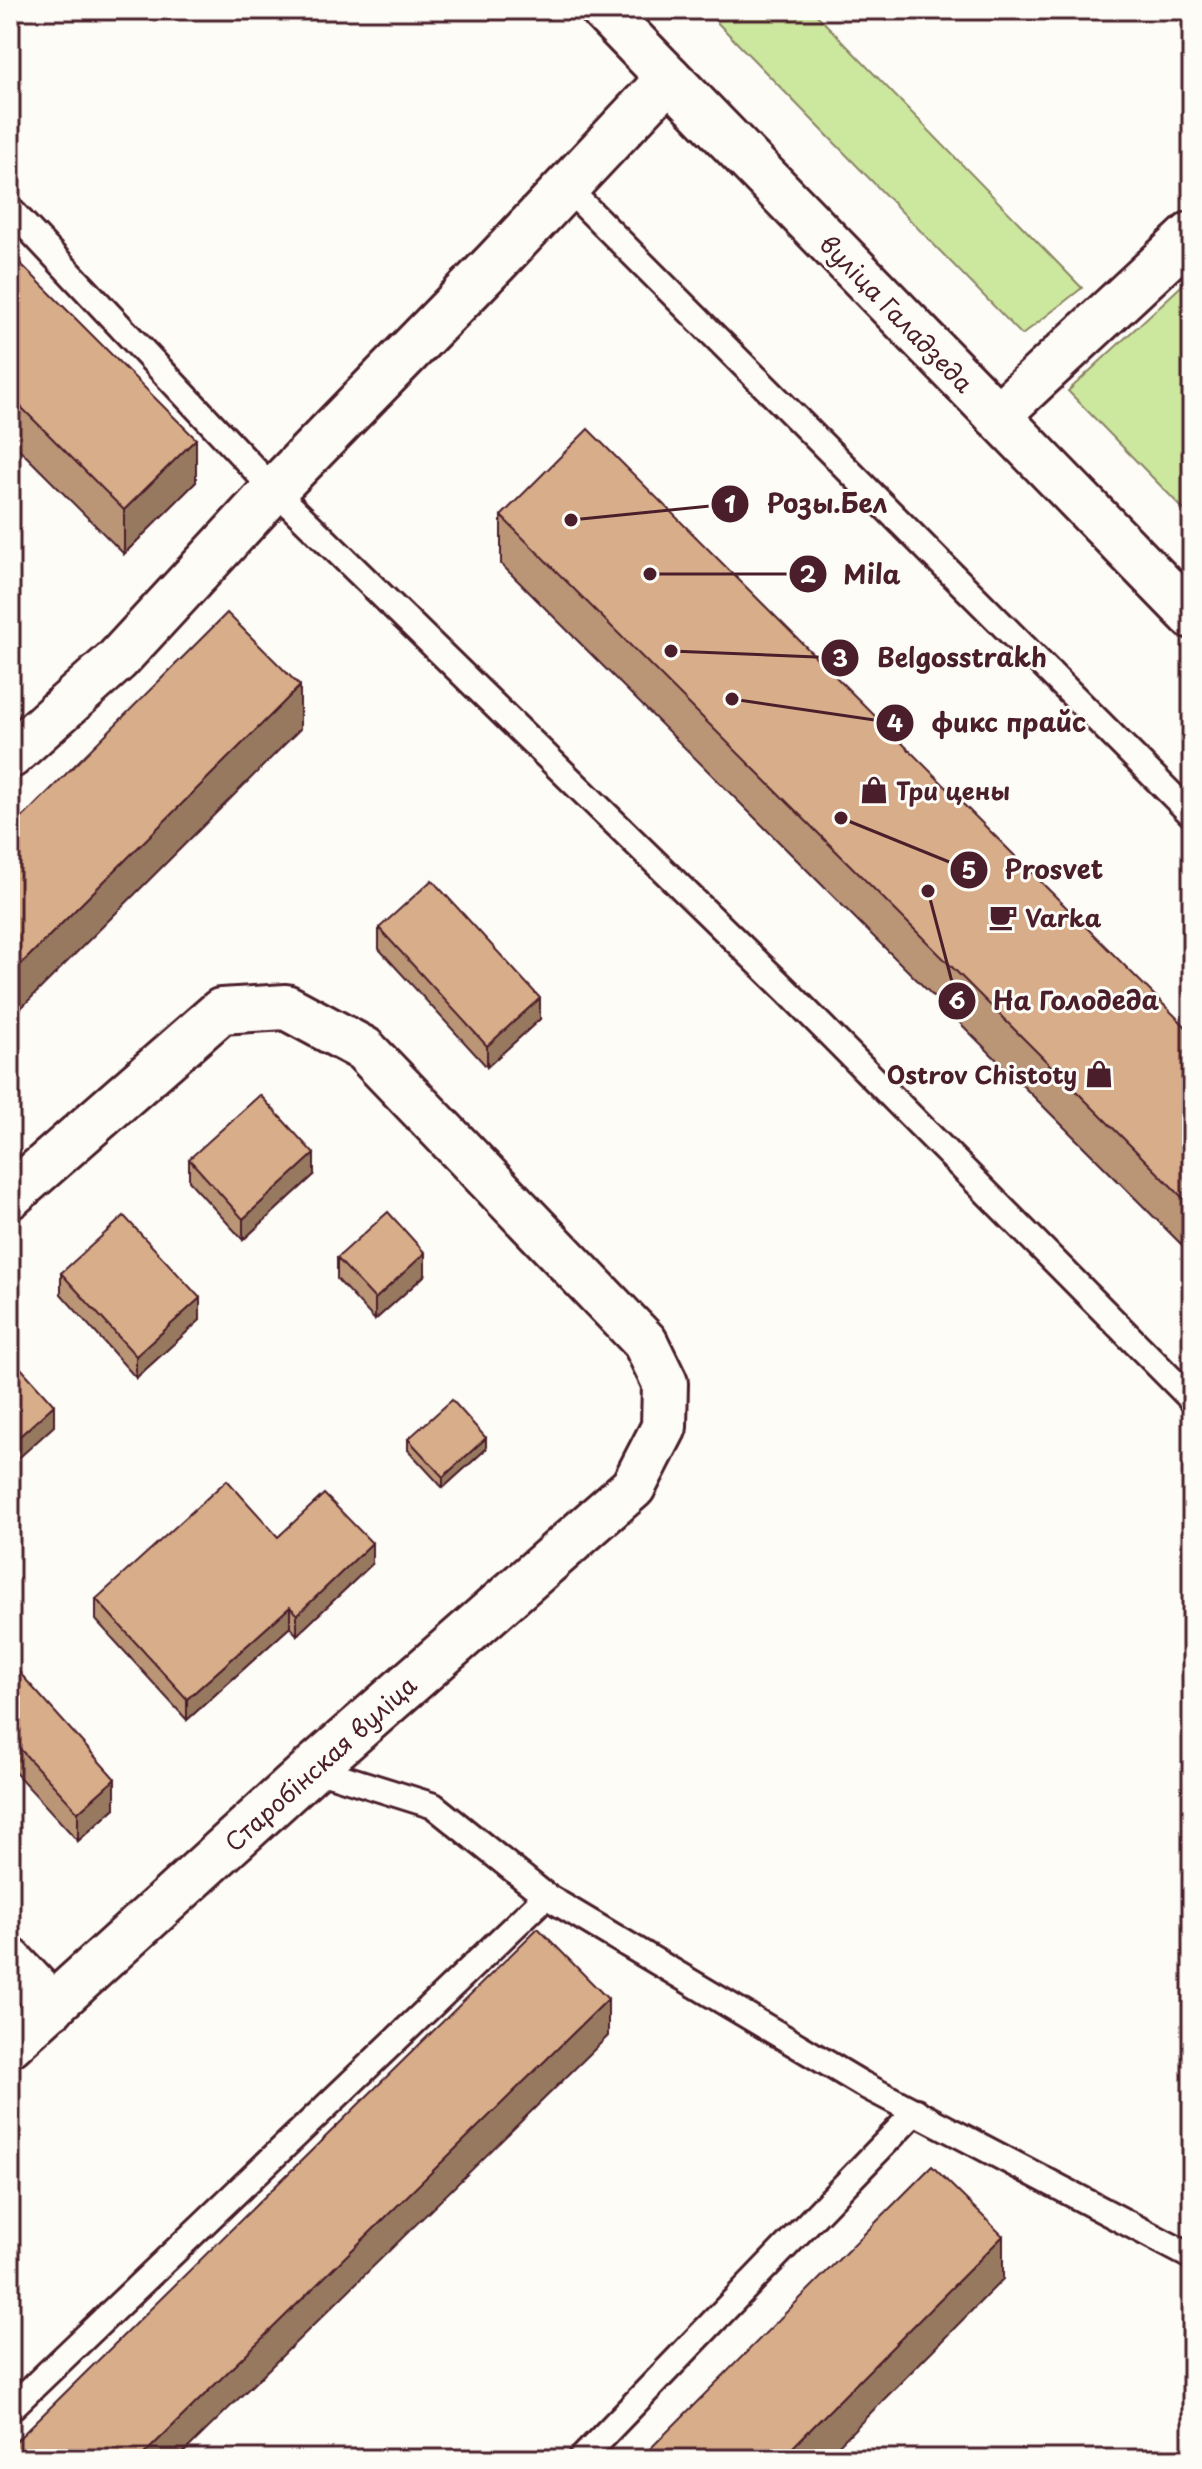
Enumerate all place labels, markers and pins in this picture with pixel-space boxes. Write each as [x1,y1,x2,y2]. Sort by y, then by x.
callout: Розы.Бел [710,479,903,529]
callout: Mila [788,549,917,599]
callout: Belgosstrakh [820,633,1063,683]
callout: фикс прайс [875,698,1104,748]
place label: Три цены [896,772,1010,808]
shop icon: Три цены [859,775,889,805]
callout: Prosvet [949,845,1120,895]
place label: Varka [1025,899,1102,935]
cafe icon: Varka [988,902,1018,932]
callout: На Голодеда [937,976,1175,1026]
place label: Ostrov Chistoty [887,1056,1077,1092]
shop icon: Ostrov Chistoty [1084,1059,1114,1089]

